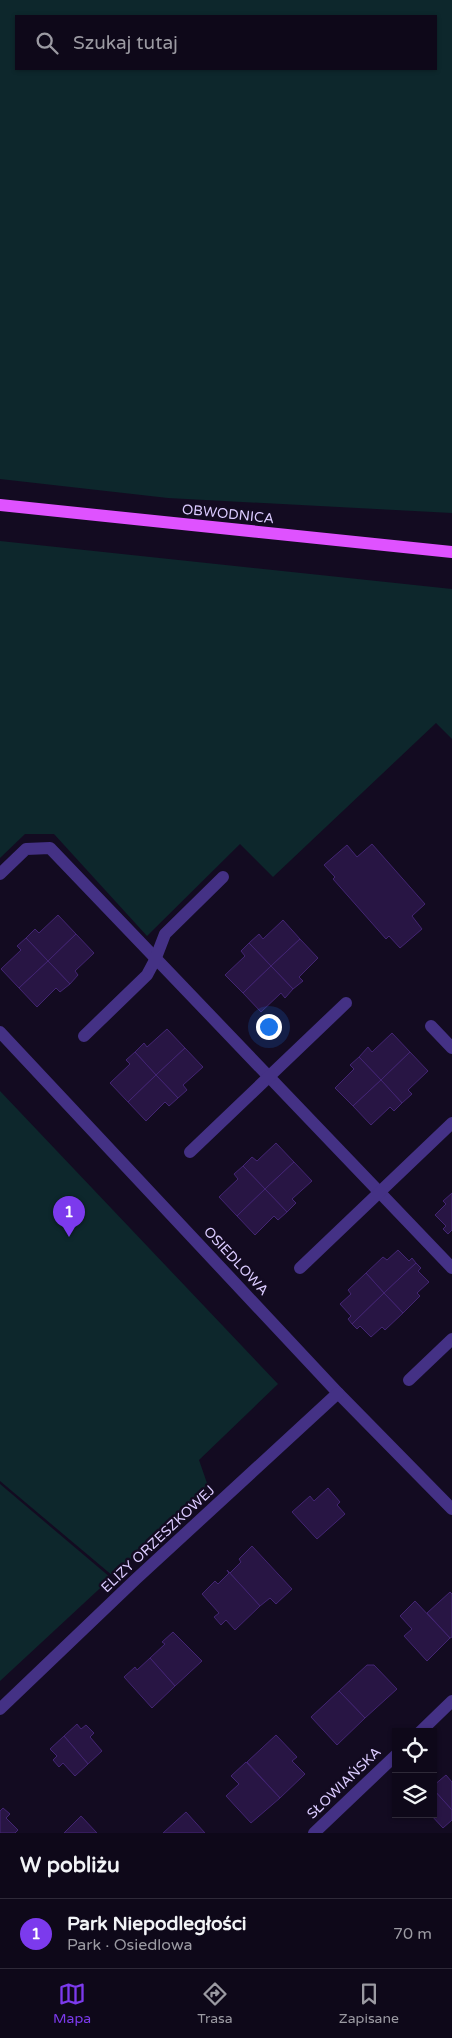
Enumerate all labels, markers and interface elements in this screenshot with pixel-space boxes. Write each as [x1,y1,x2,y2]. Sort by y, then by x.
search box [15,15,437,70]
icon: search [33,29,61,57]
text: Szukaj tutaj [73,32,178,54]
street label: OBWODNICA [181,501,275,527]
your location [256,1014,282,1040]
pin: 1 [53,1196,85,1237]
street label: OSIEDLOWA [200,1223,272,1299]
street label: ELIZY ORZESZKOWEJ [98,1482,218,1596]
map controls [392,1728,437,1818]
button: locate [392,1728,437,1773]
street label: SŁOWIAŃSKA [304,1743,384,1823]
button: layers [392,1773,437,1818]
text: W pobliżu [20,1853,120,1878]
text: Park Niepodległości [67,1913,247,1935]
text: 1 [31,1924,41,1944]
text: 70 m [393,1924,432,1944]
text: Park · Osiedlowa [67,1935,193,1955]
tab: Mapa [53,1980,91,2027]
tab: Trasa [197,1980,233,2027]
tab: Zapisane [339,1980,399,2027]

